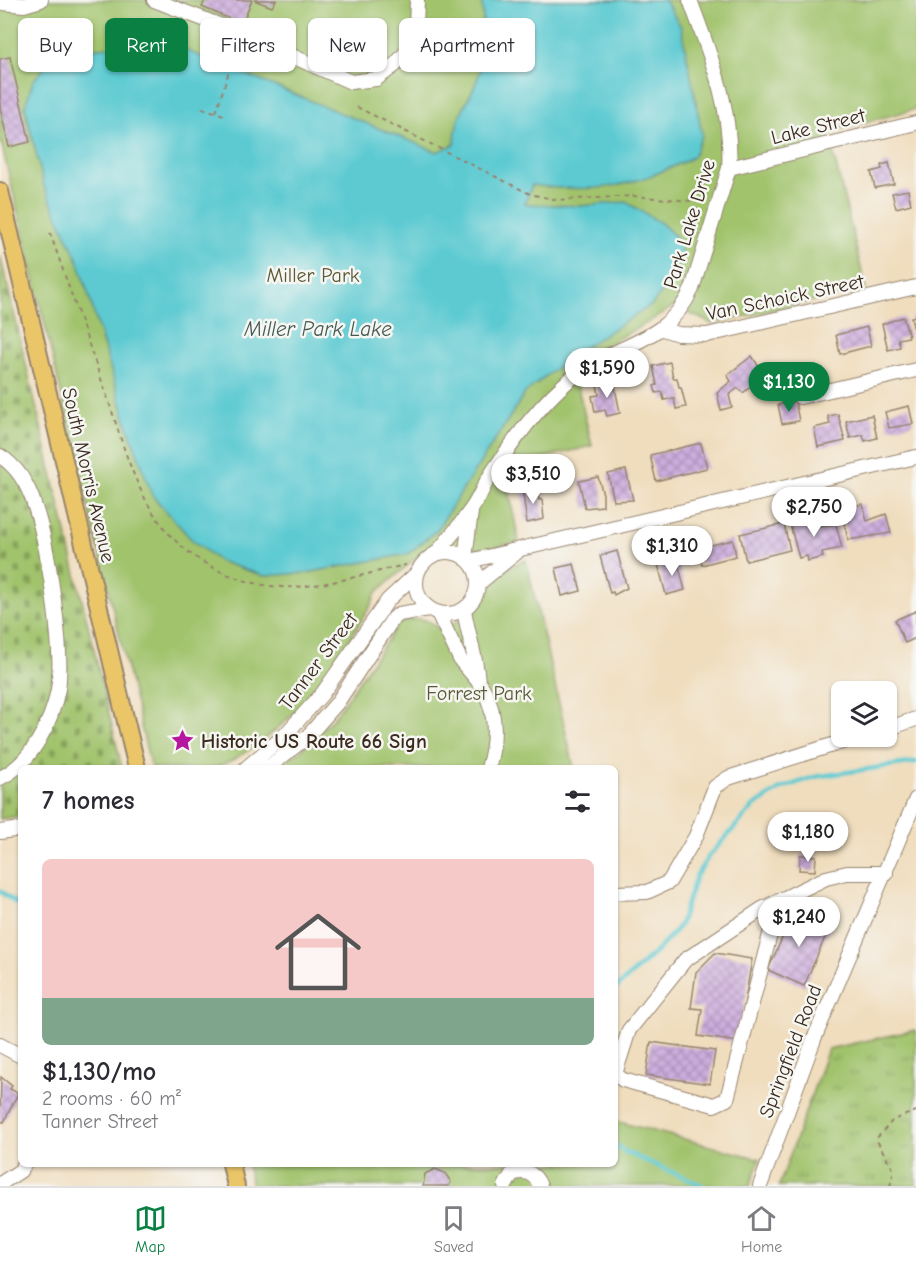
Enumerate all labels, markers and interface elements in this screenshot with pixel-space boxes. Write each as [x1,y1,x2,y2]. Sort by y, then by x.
chip: Buy [18,18,93,72]
chip: Rent [105,18,188,72]
chip: Filters [200,18,296,72]
chip: New [308,18,387,72]
chip: Apartment [399,18,535,72]
street label: Lake Street [769,103,869,149]
street label: Park Lake Drive [659,157,720,292]
park label: Miller Park [267,264,360,287]
street label: Van Schoick Street [704,269,867,325]
water label: Miller Park Lake [243,317,392,341]
pin: $1,590 [558,348,656,399]
text: $1,590 [579,356,635,379]
pin: $1,130 [740,362,838,413]
text: $1,130 [763,370,815,393]
street label: South Morris Avenue [57,386,120,565]
pin: $3,510 [484,454,582,505]
text: $3,510 [505,462,561,485]
pin: $2,750 [765,487,863,538]
text: $2,750 [786,495,842,518]
pin: $1,310 [623,526,721,577]
text: $1,310 [646,534,698,557]
street label: Tanner Street [274,607,363,714]
map controls [831,681,897,747]
button: layers [831,681,897,747]
park label: Forrest Park [426,682,532,705]
place icon: Historic US Route 66 Sign [170,728,196,754]
place label: Historic US Route 66 Sign [201,730,427,753]
icon: filters [561,785,594,818]
text: 7 homes [42,786,135,816]
pin: $1,180 [759,812,857,863]
text: $1,180 [781,820,835,843]
pin: $1,240 [750,897,848,948]
icon: home [264,898,372,1006]
text: $1,240 [772,905,826,928]
street label: Springfield Road [755,981,826,1121]
text: $1,130/mo [42,1057,156,1087]
text: 2 rooms · 60 m² [42,1087,181,1110]
text: Tanner Street [42,1110,158,1133]
tab: Map [134,1202,167,1256]
tab: Saved [434,1202,474,1256]
tab: Home [741,1202,782,1256]

